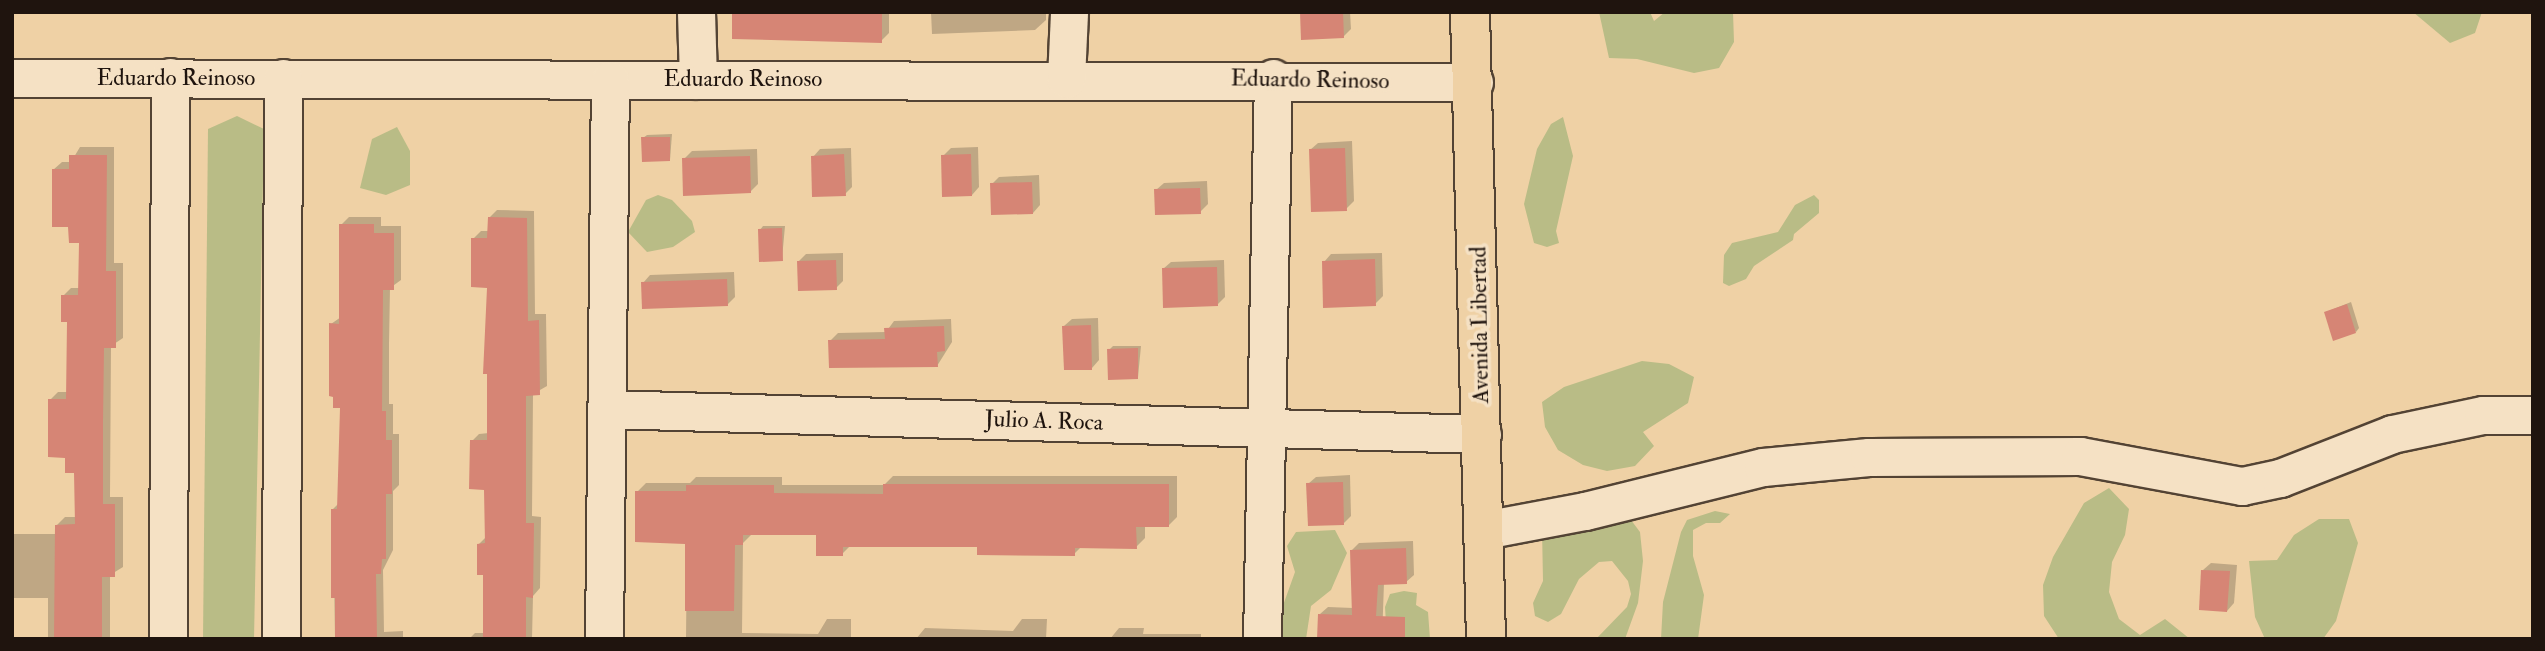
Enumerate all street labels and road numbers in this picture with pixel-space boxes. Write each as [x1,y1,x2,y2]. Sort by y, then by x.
street label: Eduardo Reinoso [97,64,255,92]
street label: Eduardo Reinoso [664,65,822,93]
street label: Eduardo Reinoso [1230,65,1390,95]
street label: Avenida Libertad [1465,246,1495,404]
street label: Julio A. Roca [984,405,1104,437]

